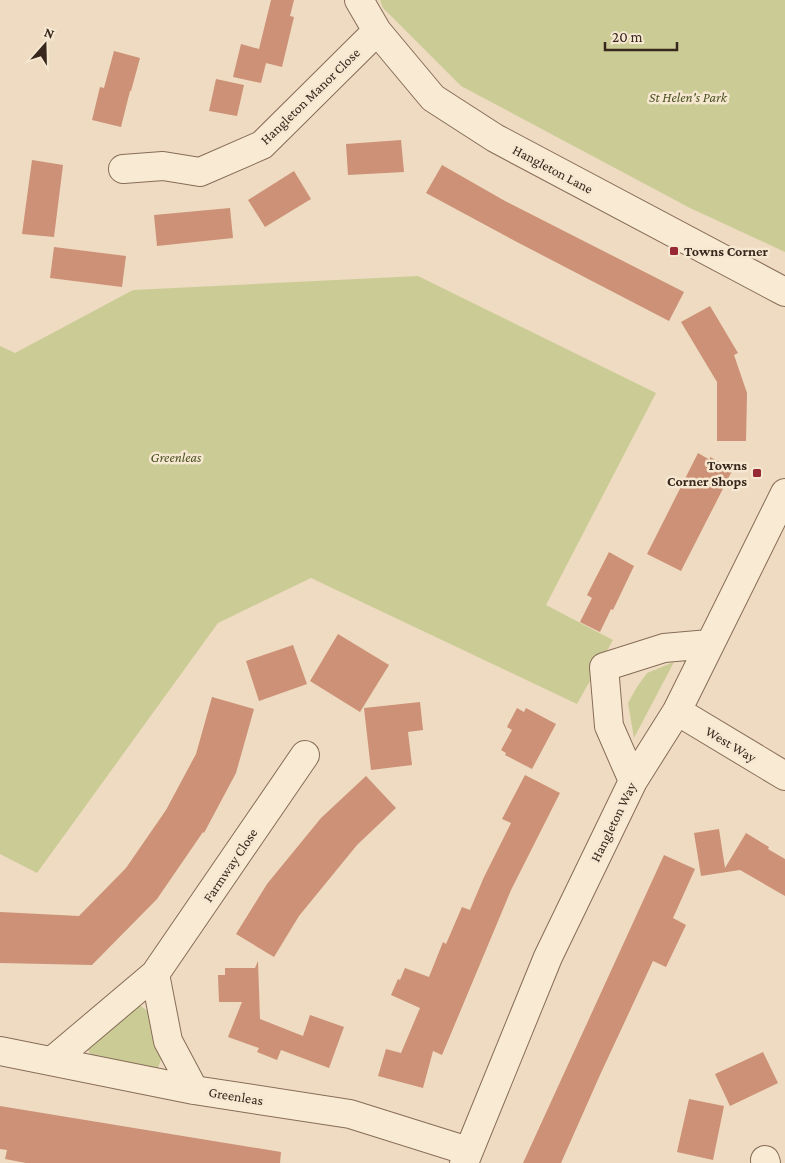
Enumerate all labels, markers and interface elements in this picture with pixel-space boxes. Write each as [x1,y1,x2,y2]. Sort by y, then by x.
north arrow [20,20,70,70]
scale bar [605,20,678,52]
text: N [42,24,57,42]
text: 20 m [612,29,643,45]
street label: Hangleton Manor Close [257,44,363,148]
park label: St Helen's Park [649,89,728,105]
street label: Hangleton Lane [510,141,596,197]
place label: Towns Corner [684,243,769,259]
marker: Towns Corner [668,245,680,257]
park label: Greenleas [151,449,202,465]
place label: Towns Corner Shops [667,457,747,489]
marker: Towns Corner Shops [751,467,763,479]
street label: West Way [703,723,760,766]
street label: Hangleton Way [587,779,639,864]
street label: Farmway Close [199,825,261,905]
street label: Greenleas [208,1084,264,1108]

